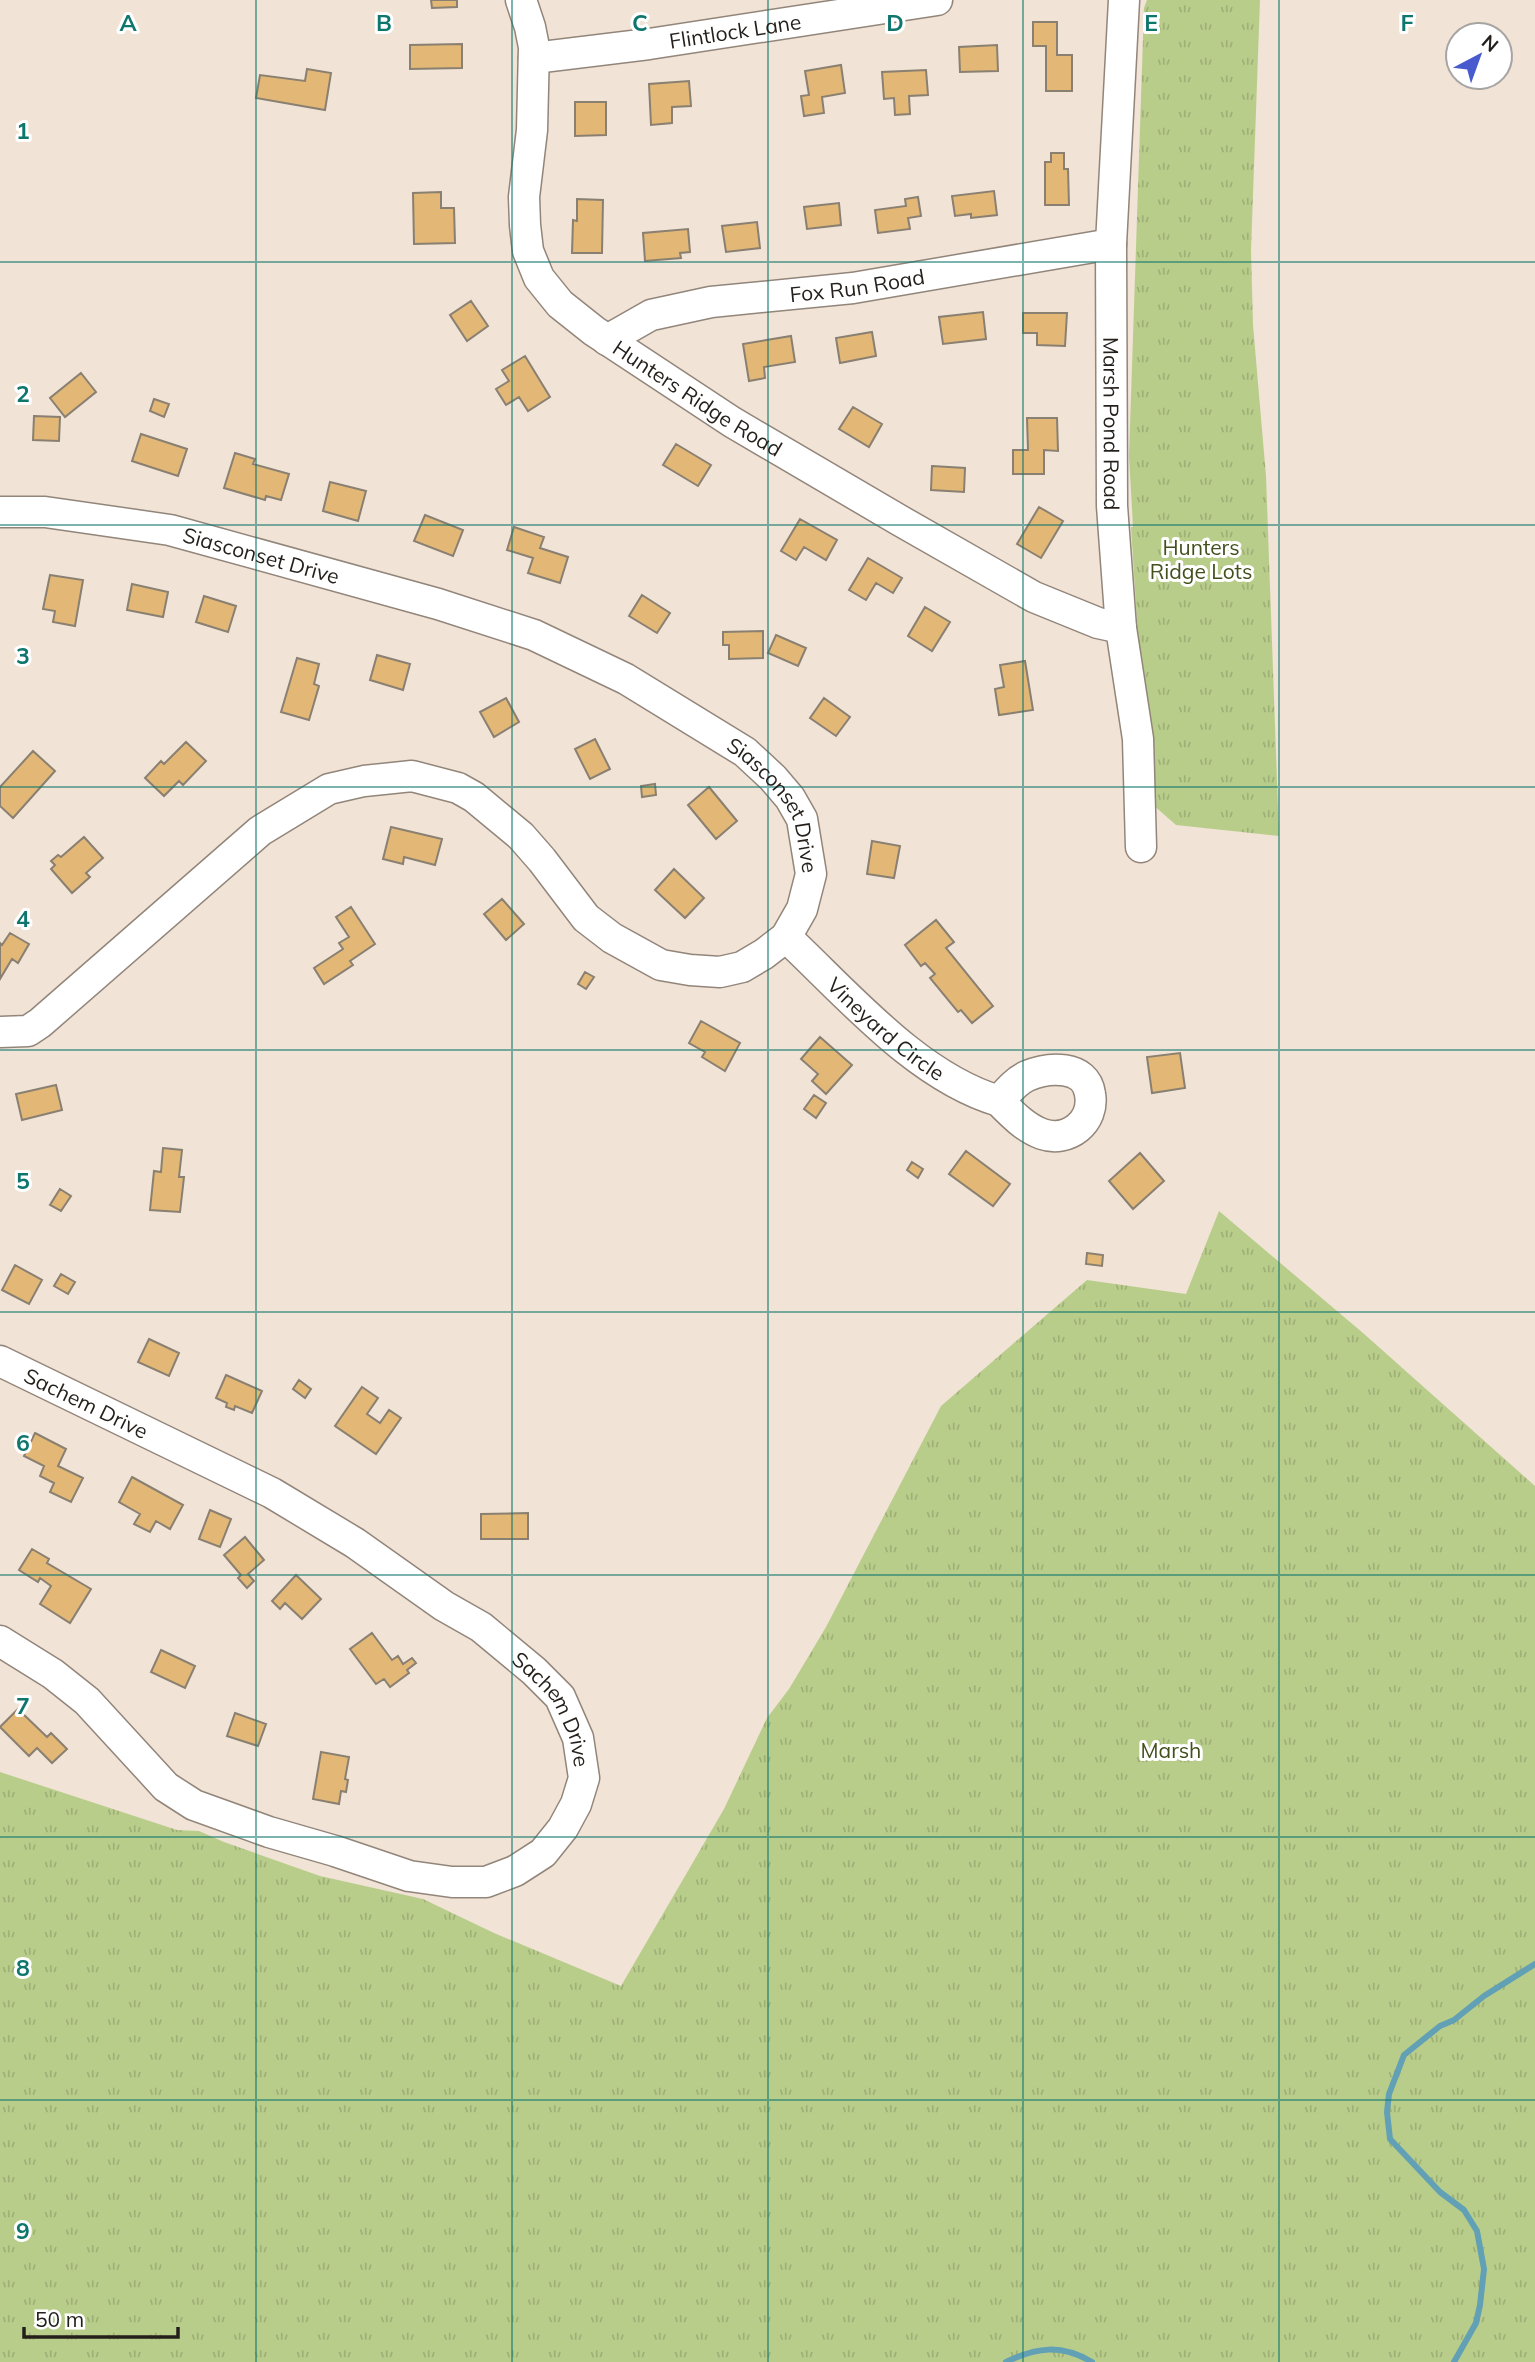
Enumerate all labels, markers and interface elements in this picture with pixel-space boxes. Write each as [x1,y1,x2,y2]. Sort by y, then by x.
text: A [119,8,137,37]
text: B [376,8,392,37]
text: C [632,8,648,37]
street label: Flintlock Lane [667,8,803,54]
text: D [886,8,904,37]
text: E [1144,8,1158,37]
text: F [1400,8,1414,37]
north arrow [1444,21,1514,91]
text: N [1477,29,1503,57]
text: 1 [16,116,30,145]
street label: Fox Run Road [788,263,926,307]
street label: Hunters Ridge Road [608,334,787,462]
street label: Marsh Pond Road [1098,337,1125,510]
text: 2 [16,379,30,408]
street label: Siasconset Drive [180,521,342,589]
park label: Hunters Ridge Lots [1150,534,1252,584]
text: 3 [16,641,30,670]
street label: Siasconset Drive [723,731,824,874]
text: 4 [16,904,30,933]
street label: Vineyard Circle [822,972,950,1086]
text: 5 [16,1166,30,1195]
street label: Sachem Drive [20,1362,153,1444]
text: 6 [16,1428,30,1457]
street label: Sachem Drive [507,1646,595,1769]
text: 7 [16,1691,30,1720]
park label: Marsh [1141,1737,1201,1763]
text: 8 [16,1953,30,1982]
text: 9 [16,2216,30,2245]
scale bar [24,2296,178,2340]
text: 50 m [35,2306,84,2332]

